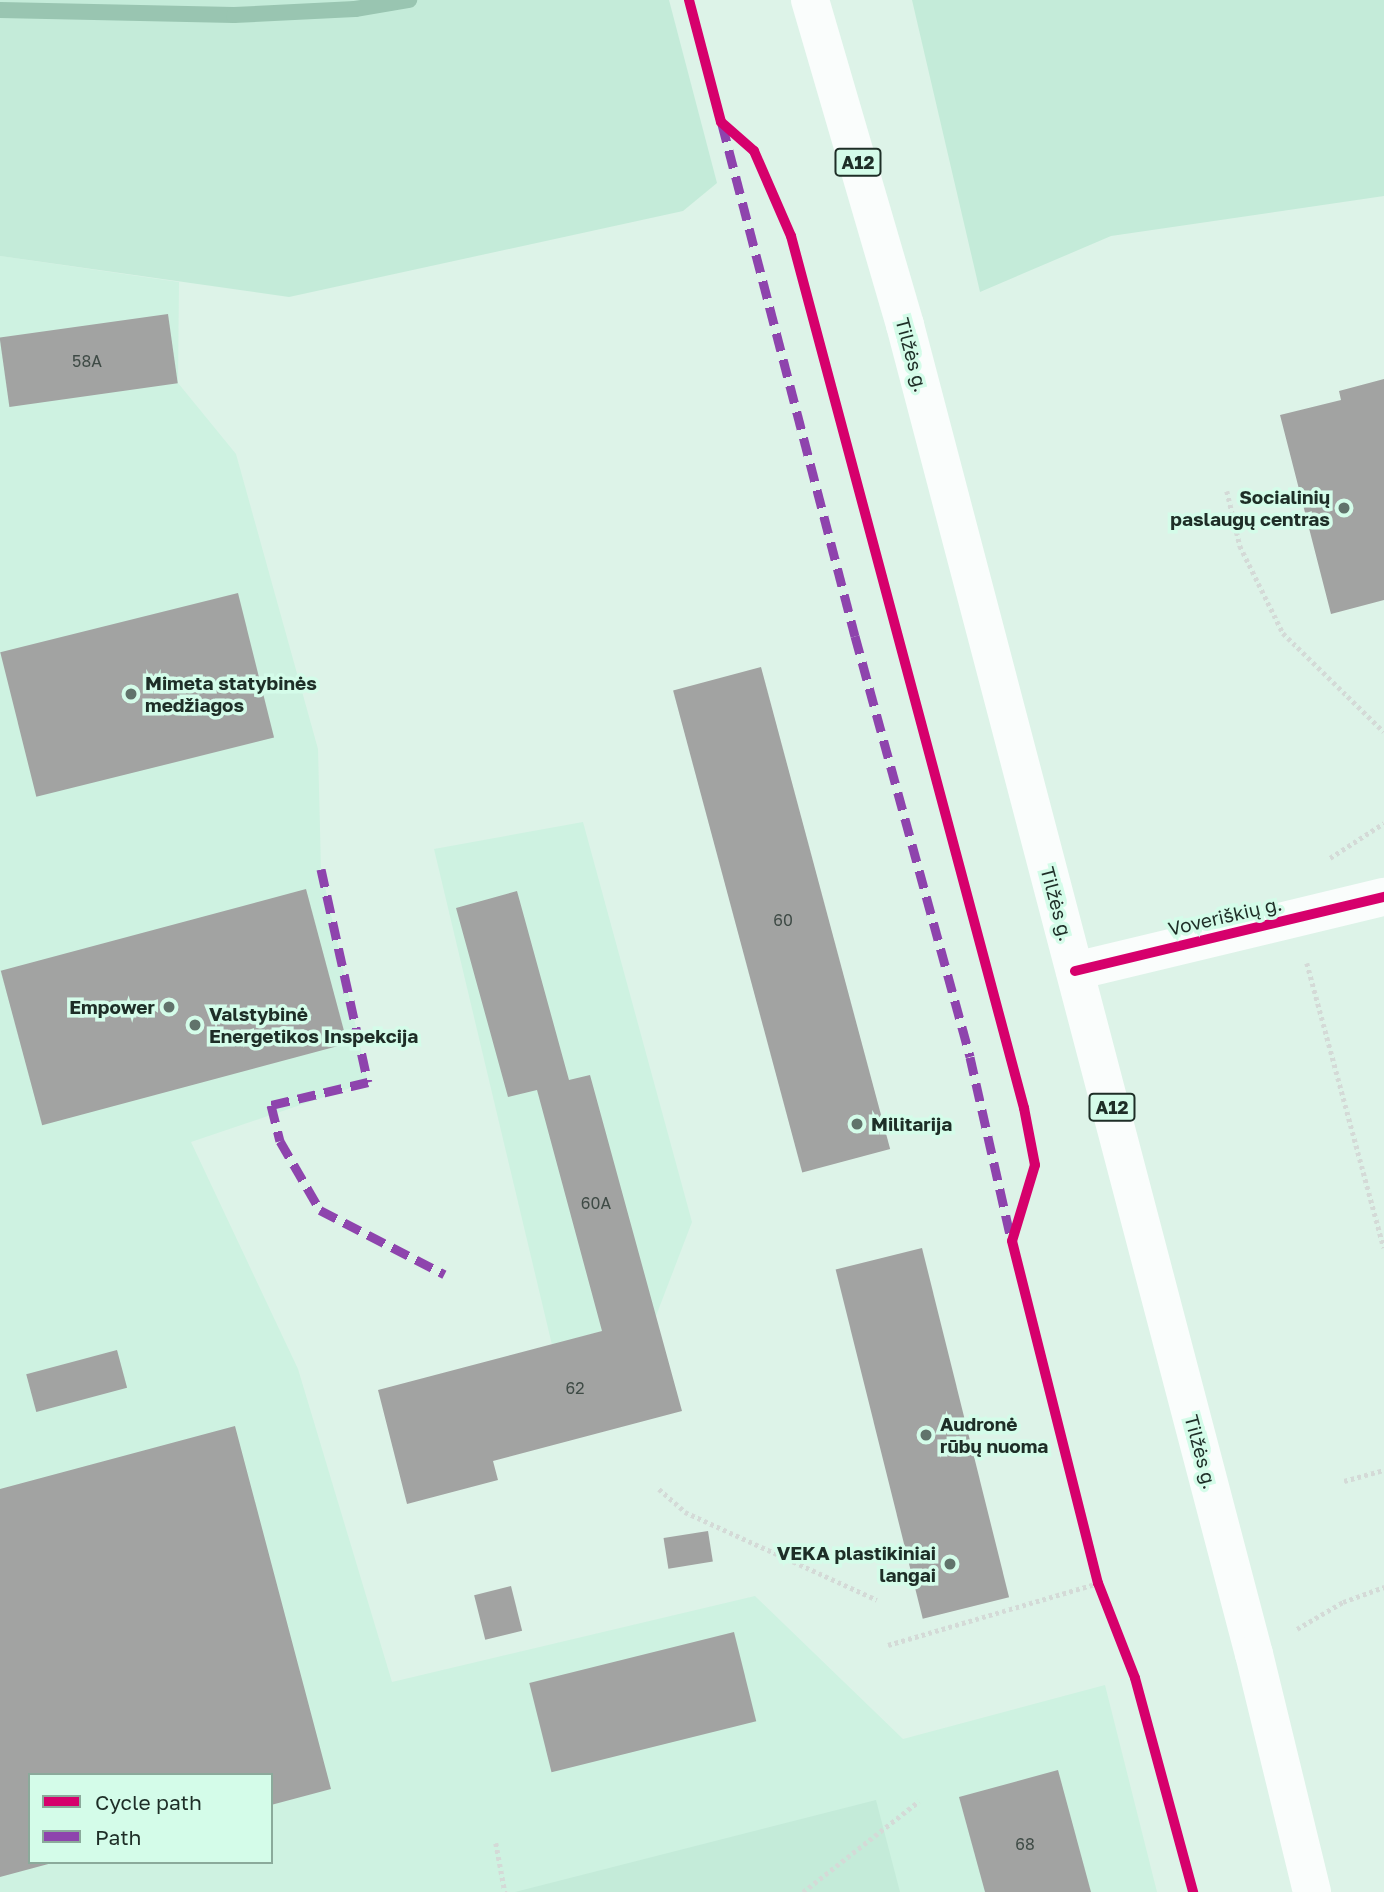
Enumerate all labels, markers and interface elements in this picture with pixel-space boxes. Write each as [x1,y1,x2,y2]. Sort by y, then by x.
road number: A12 [834,148,882,176]
street label: Tilžės g. [891,315,933,395]
house number: 58A [72,351,102,371]
place label: Socialinių paslaugų centras [1170,486,1330,530]
marker: Socialinių paslaugų centras [1336,500,1352,516]
place label: Mimeta statybinės medžiagos [145,672,317,716]
marker: Mimeta statybinės medžiagos [123,686,139,702]
street label: Tilžės g. [1036,864,1078,944]
street label: Voveriškių g. [1166,892,1284,940]
house number: 60 [773,910,793,930]
place label: Empower [69,996,155,1018]
marker: Empower [161,999,177,1015]
place label: Valstybinė Energetikos Inspekcija [209,1003,418,1047]
marker: Valstybinė Energetikos Inspekcija [187,1017,203,1033]
road number: A12 [1088,1092,1136,1122]
place label: Militarija [871,1113,952,1135]
marker: Militarija [849,1116,865,1132]
house number: 60A [581,1193,611,1213]
house number: 62 [566,1378,584,1398]
street label: Tilžės g. [1180,1412,1222,1492]
place label: Audronė rūbų nuoma [940,1413,1048,1457]
marker: Audronė rūbų nuoma [918,1427,934,1443]
place label: VEKA plastikiniai langai [777,1542,936,1586]
marker: VEKA plastikiniai langai [942,1556,958,1572]
legend [28,1773,273,1864]
text: Cycle path [95,1789,202,1815]
text: Path [95,1824,142,1850]
house number: 68 [1015,1834,1035,1854]

